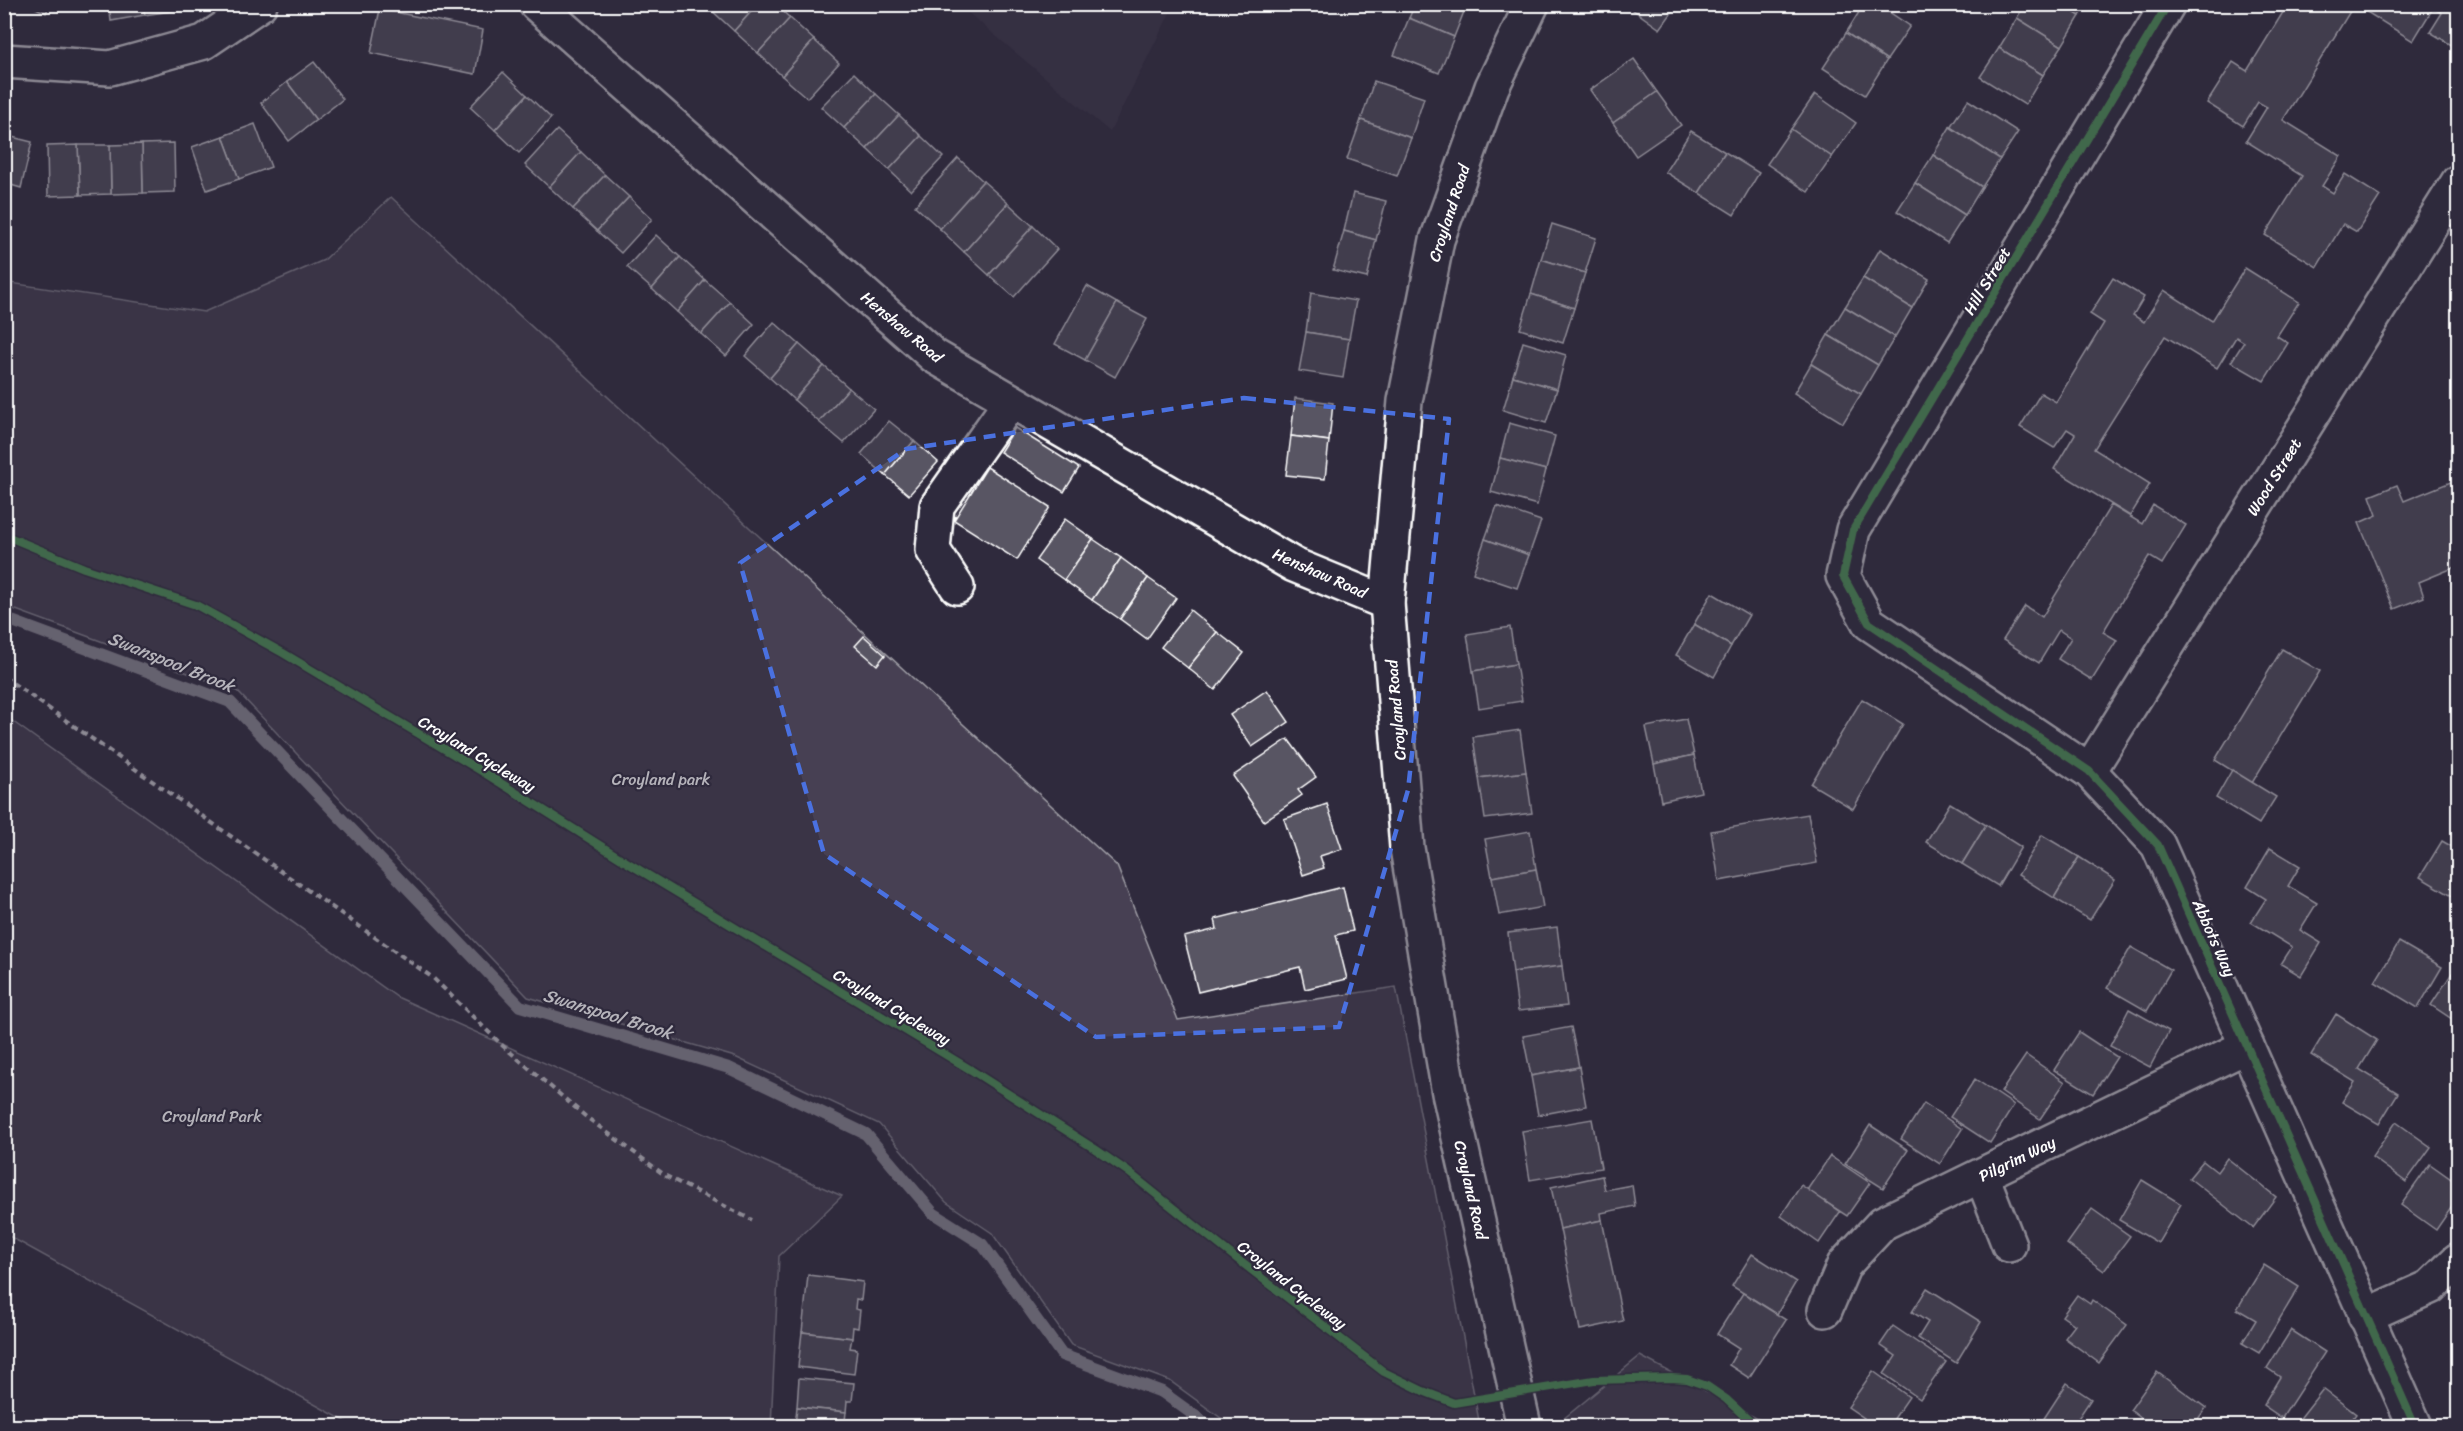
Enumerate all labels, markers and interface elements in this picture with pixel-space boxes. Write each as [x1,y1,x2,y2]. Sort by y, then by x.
street label: Croyland Road [1420,159,1479,265]
street label: Hill Street [1955,241,2019,321]
street label: Henshaw Road [854,283,951,372]
street label: Wood Street [2238,432,2310,522]
street label: Henshaw Road [1268,539,1374,607]
water label: Swanspool Brook [103,622,241,703]
street label: Croyland Road [1377,657,1415,762]
street label: Croyland Cycleway [412,707,542,801]
park label: Croyland park [612,765,711,794]
street label: Abbots Way [2184,893,2244,982]
street label: Croyland Cycleway [827,960,957,1054]
water label: Swanspool Brook [539,979,679,1050]
park label: Croyland Park [162,1102,262,1131]
street label: Pilgrim Way [1973,1128,2061,1190]
street label: Croyland Road [1446,1138,1497,1244]
street label: Croyland Cycleway [1231,1233,1354,1338]

